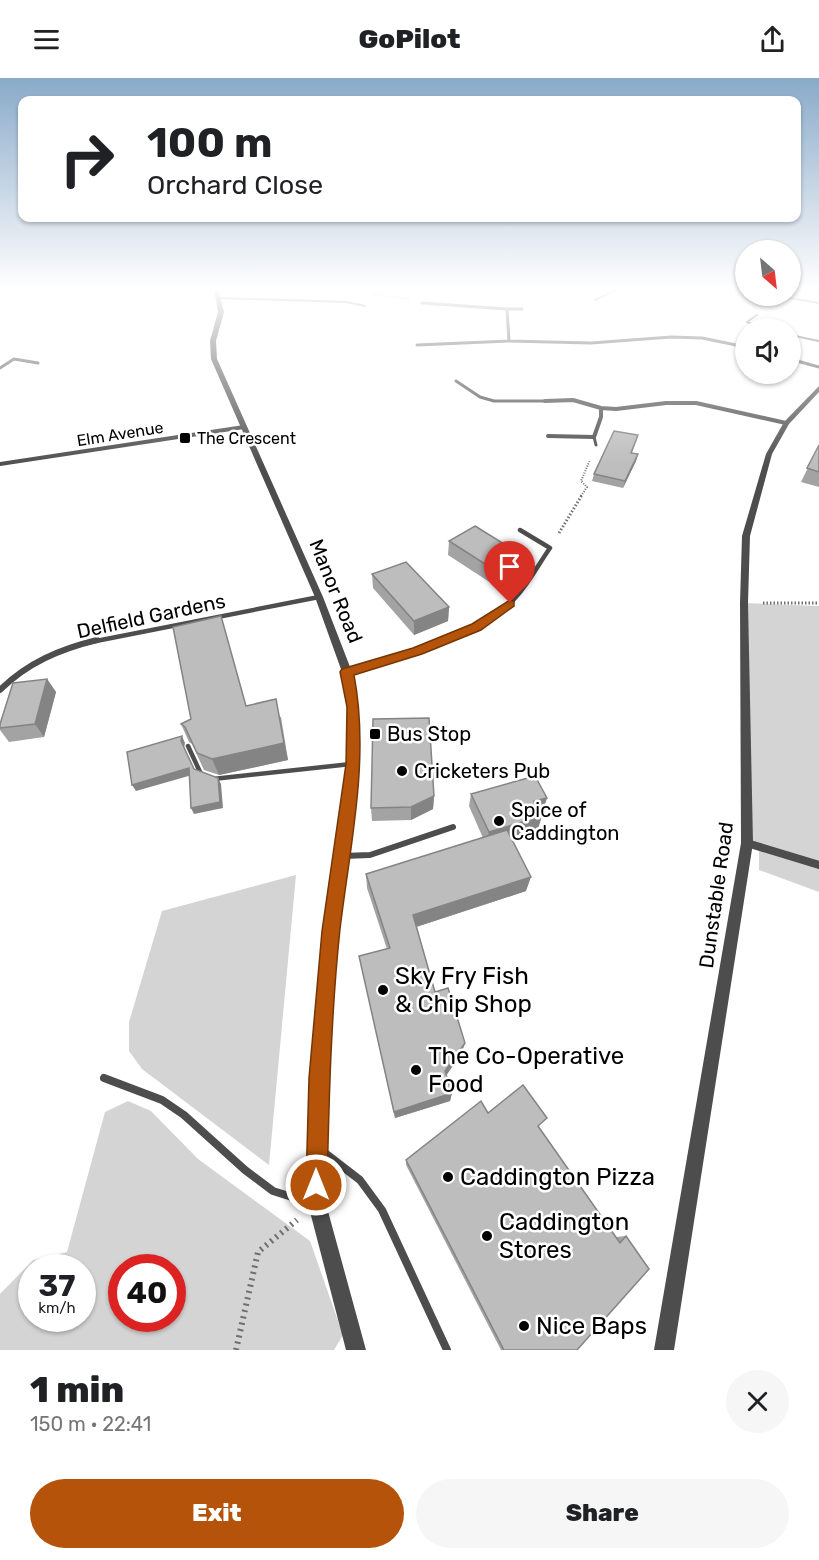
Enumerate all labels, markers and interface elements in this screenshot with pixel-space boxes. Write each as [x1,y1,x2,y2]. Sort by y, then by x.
icon: menu [30,23,63,56]
text: GoPilot [358,23,461,55]
icon: share [756,23,789,56]
text: 100 m [147,118,272,168]
icon: right [48,120,126,198]
text: Orchard Close [147,169,323,201]
north arrow [735,240,801,306]
map controls [735,240,801,384]
button: sound [735,318,801,384]
street label: Elm Avenue [75,418,165,450]
place label: The Crescent [197,429,296,448]
marker: The Crescent [178,431,192,445]
street label: Manor Road [304,536,368,646]
pin [484,541,535,603]
icon: arrive [493,550,526,583]
street label: Delfield Gardens [75,589,227,643]
place label: Bus Stop [387,722,471,746]
marker: Bus Stop [368,727,382,741]
place label: Cricketers Pub [414,759,550,783]
marker: Cricketers Pub [395,764,409,778]
place label: Spice of Caddington [511,798,619,845]
marker: Spice of Caddington [492,814,506,828]
street label: Dunstable Road [694,820,738,970]
place label: Sky Fry Fish & Chip Shop [395,962,532,1018]
marker: Sky Fry Fish & Chip Shop [376,983,390,997]
place label: The Co-Operative Food [428,1042,624,1098]
marker: The Co-Operative Food [409,1063,423,1077]
position arrow [284,1153,348,1217]
place label: Caddington Pizza [460,1163,655,1191]
marker: Caddington Pizza [441,1170,455,1184]
place label: Caddington Stores [499,1208,629,1264]
marker: Caddington Stores [480,1229,494,1243]
speed limit sign: 40 [108,1254,186,1332]
text: 37 [39,1268,75,1304]
text: km/h [38,1299,76,1317]
place label: Nice Baps [536,1312,647,1340]
marker: Nice Baps [517,1319,531,1333]
text: 1 min [30,1368,124,1411]
button: close [726,1370,789,1433]
text: 150 m · 22:41 [30,1412,151,1436]
button: Exit [30,1479,404,1548]
button: Share [416,1479,789,1548]

